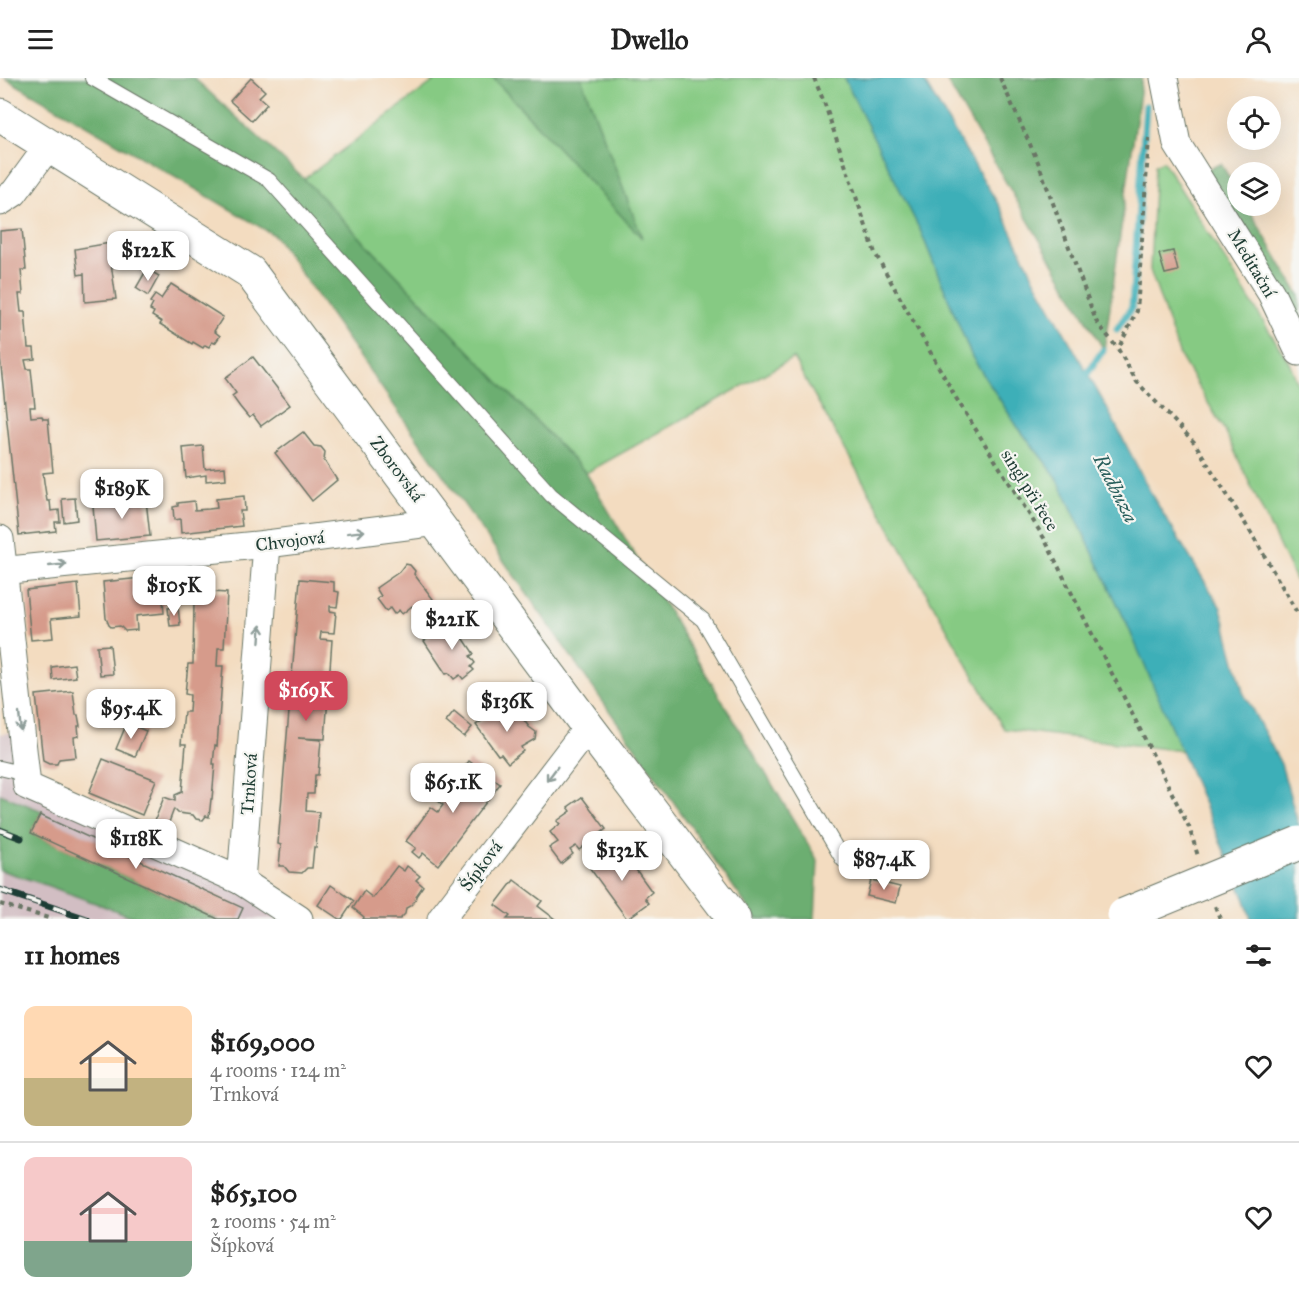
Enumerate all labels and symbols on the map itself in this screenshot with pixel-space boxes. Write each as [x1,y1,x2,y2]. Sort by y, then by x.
street label: Meditační [1223,225,1282,302]
pin: $122K [106,231,190,282]
street label: Zborovská [365,432,429,506]
street label: singl při řece [995,445,1064,535]
water label: Radbuza [1088,449,1143,526]
pin: $189K [80,469,164,520]
street label: Chvojová [254,526,326,556]
one-way arrow [346,527,366,538]
one-way arrow [48,559,68,570]
pin: $105K [132,566,216,617]
pin: $221K [410,600,494,651]
one-way arrow [255,625,266,645]
pin: $169K [264,671,348,722]
pin: $136K [465,682,549,733]
pin: $95.4K [82,689,180,740]
one-way arrow [15,712,26,732]
street label: Trnková [236,752,262,816]
pin: $65.1K [404,763,502,814]
one-way arrow [546,765,558,781]
pin: $118K [94,819,178,870]
pin: $132K [580,831,664,882]
street label: Šípková [454,835,507,896]
pin: $87.4K [835,840,933,891]

